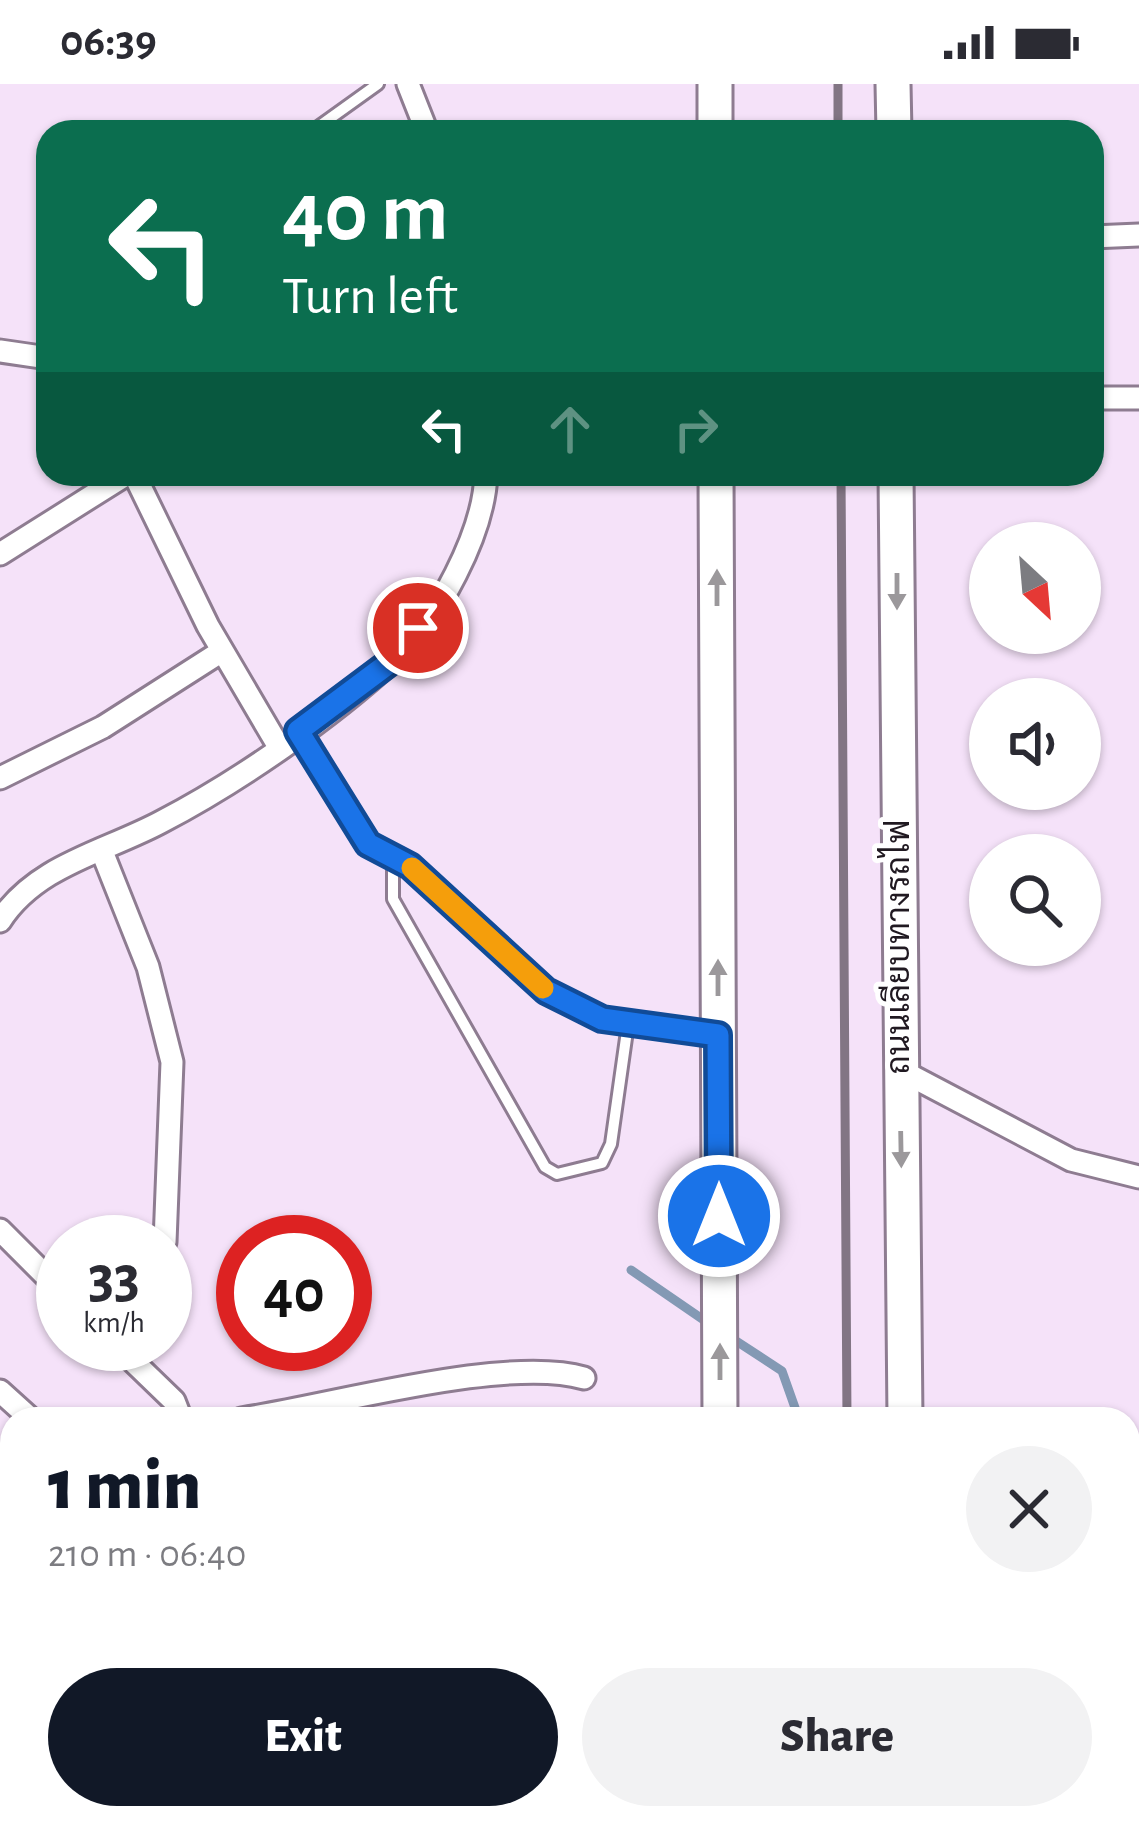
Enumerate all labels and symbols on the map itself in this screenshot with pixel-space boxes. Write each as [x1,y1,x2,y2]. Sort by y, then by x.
north arrow [969,522,1101,654]
one-way arrow [707,568,726,606]
one-way arrow [887,573,906,611]
pin [367,577,469,679]
street label: ถนนเลียบทางรถไฟ [877,819,916,1075]
one-way arrow [708,958,728,996]
one-way arrow [891,1131,911,1169]
position arrow [656,1153,782,1279]
speed limit sign: 40 [216,1215,372,1371]
one-way arrow [710,1342,730,1380]

